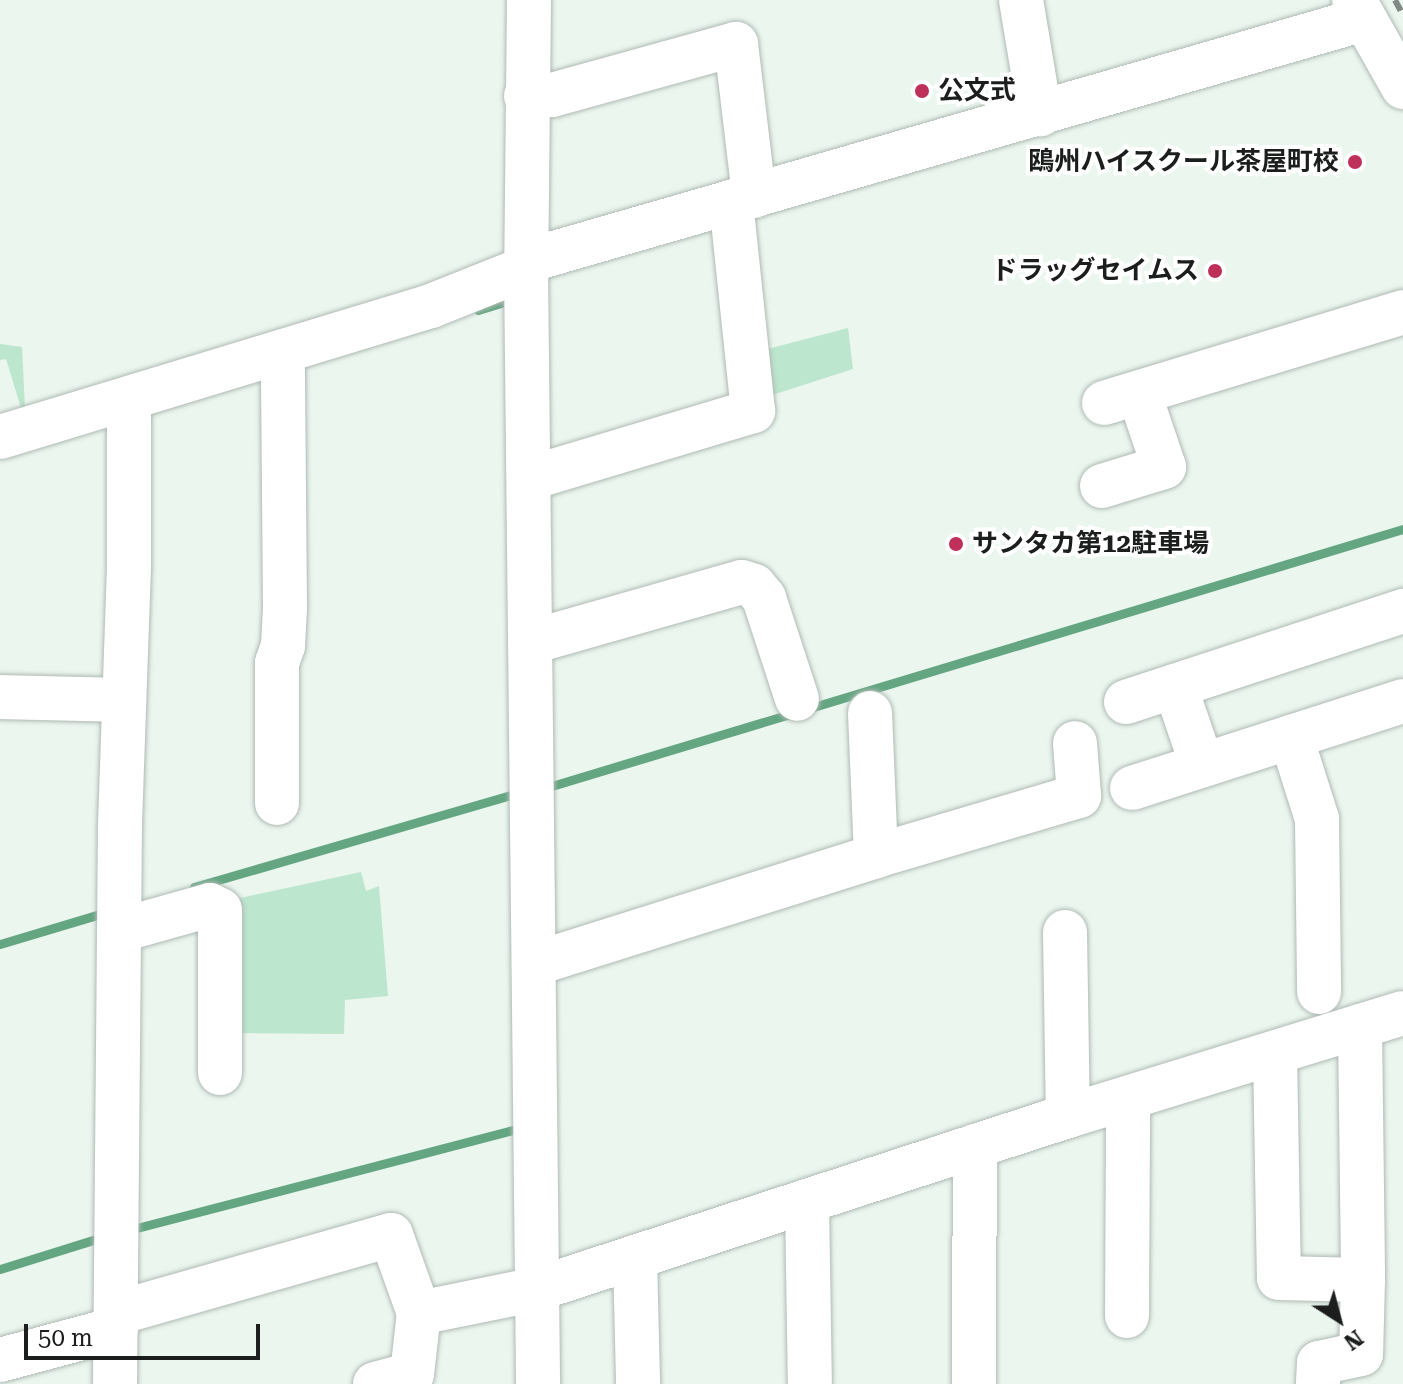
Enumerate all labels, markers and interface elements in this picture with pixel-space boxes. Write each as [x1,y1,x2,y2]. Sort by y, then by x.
place label: 公文式 [938,75,1016,107]
marker: 公文式 [913,82,931,100]
place label: 鴎州ハイスクール茶屋町校 [1027,146,1339,178]
marker: 鴎州ハイスクール茶屋町校 [1346,153,1364,171]
place label: ドラッグセイムス [991,255,1199,287]
marker: ドラッグセイムス [1206,262,1224,280]
place label: サンタカ第12駐車場 [972,528,1209,560]
marker: サンタカ第12駐車場 [947,535,965,553]
north arrow [1299,1280,1379,1360]
scale bar [28,1308,264,1358]
text: 50 m [38,1324,93,1352]
text: N [1339,1325,1368,1355]

